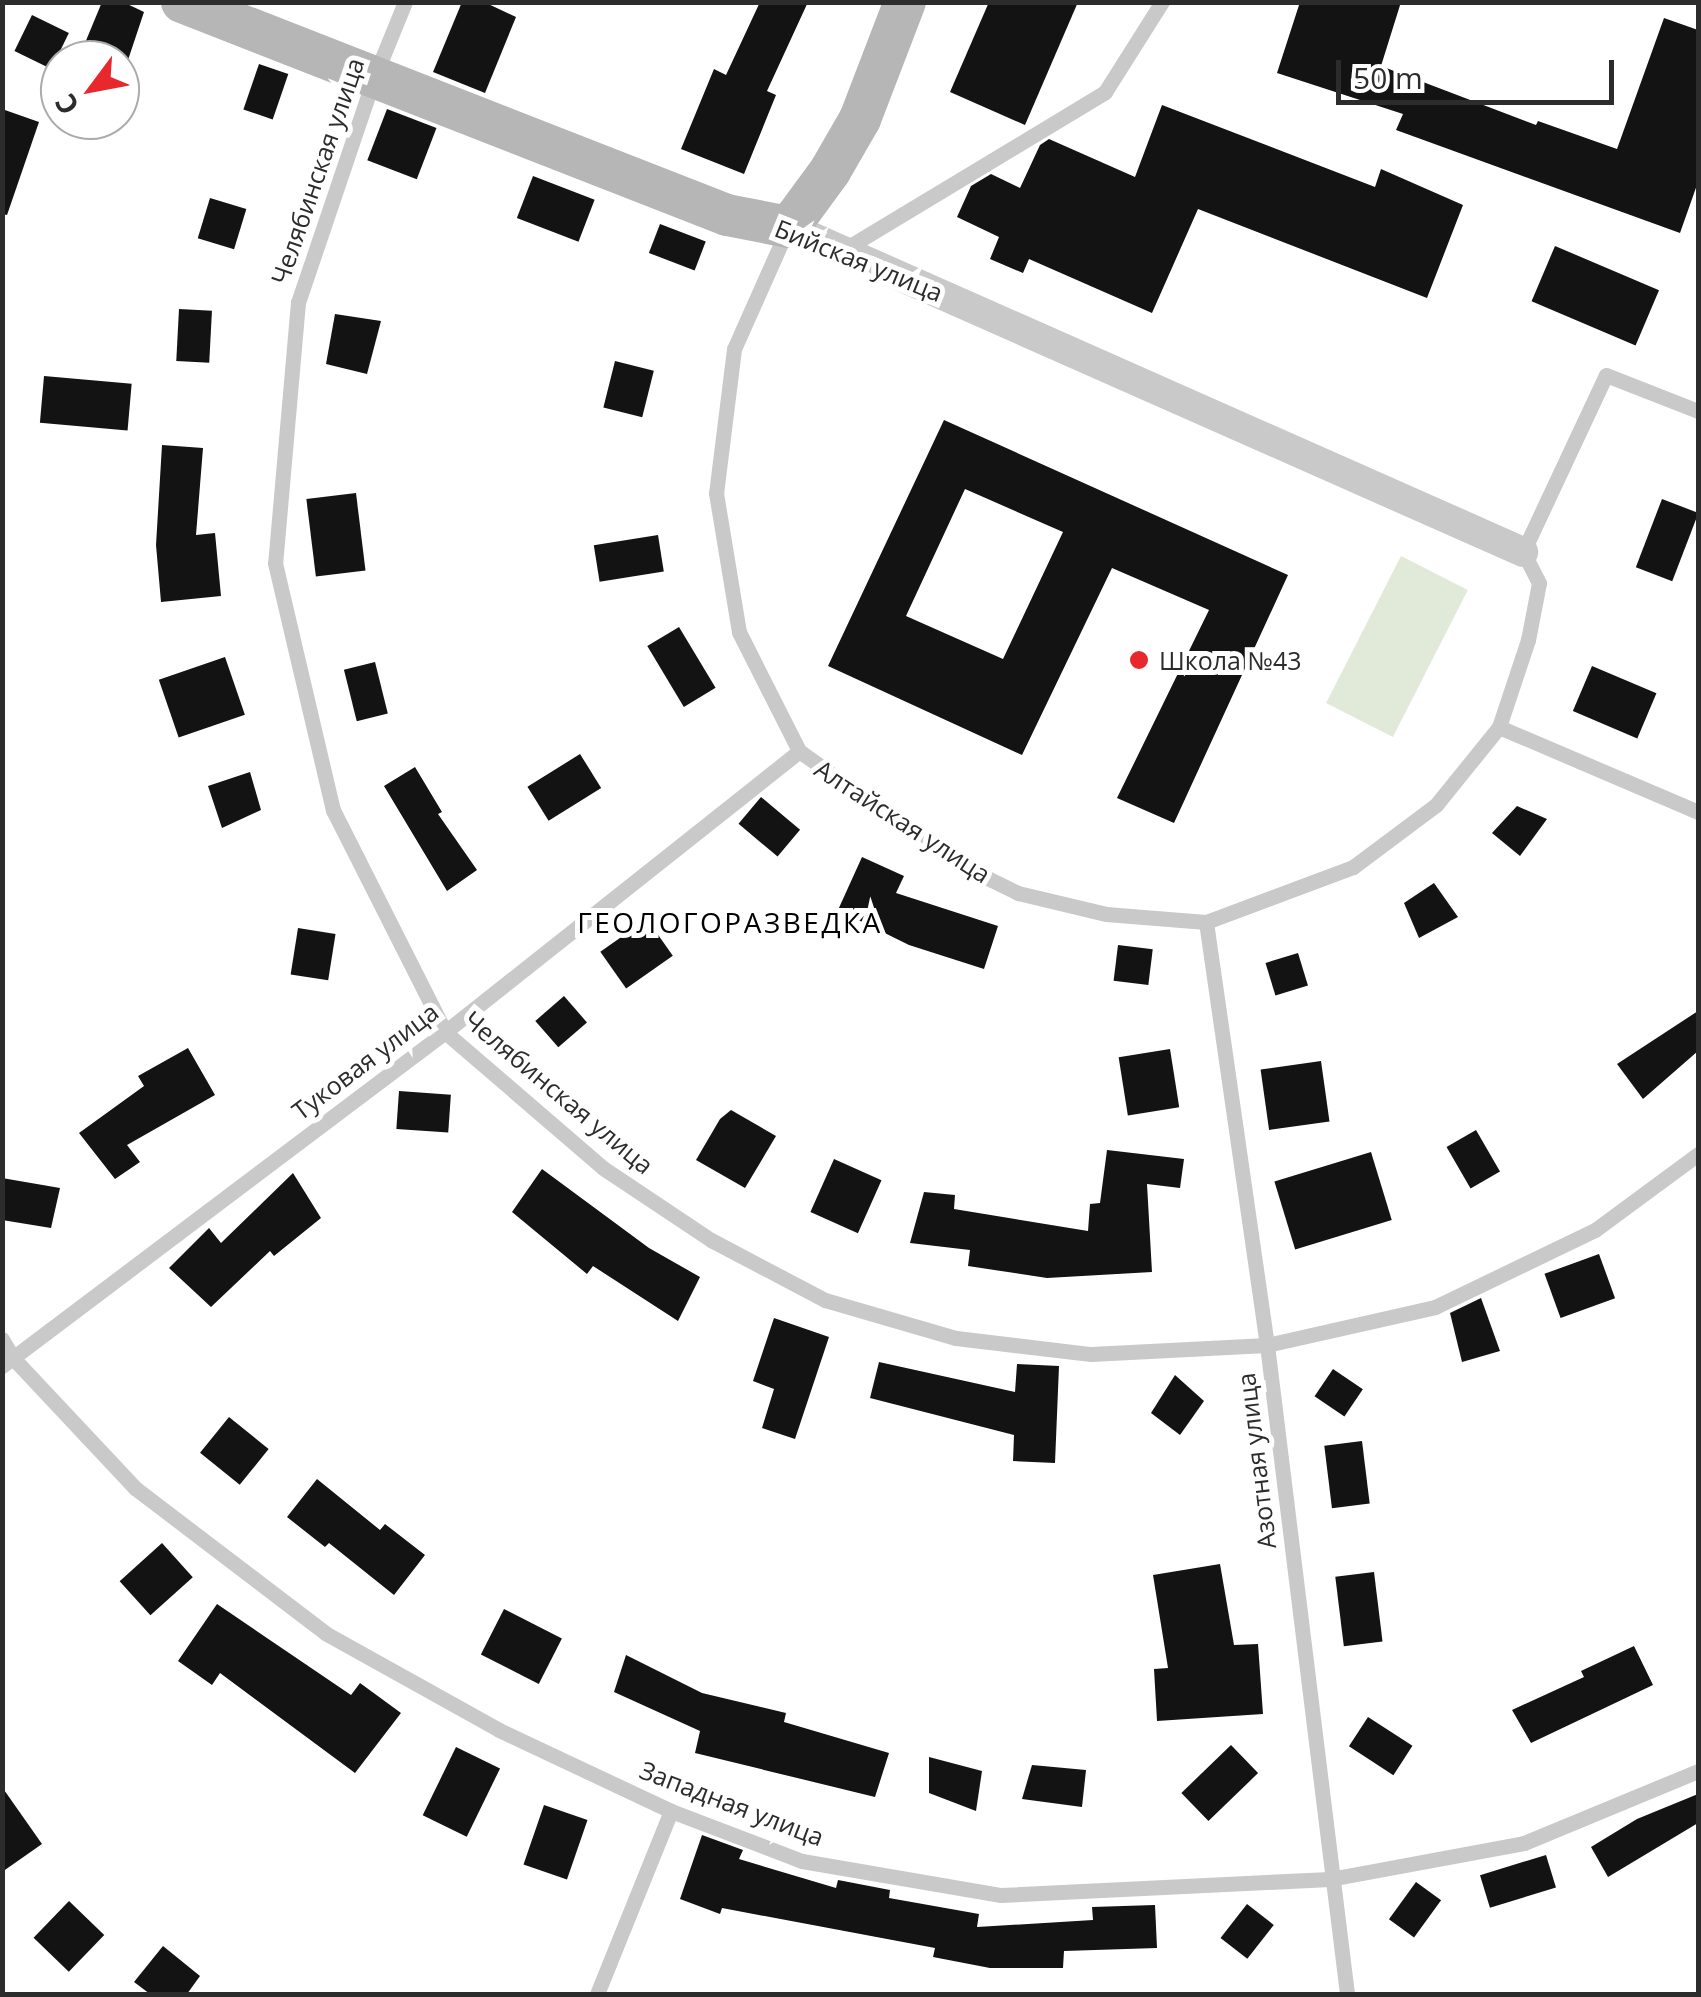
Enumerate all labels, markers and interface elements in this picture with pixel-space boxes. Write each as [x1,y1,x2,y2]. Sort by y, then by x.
north arrow [40,40,140,140]
scale bar [1341,40,1618,102]
street label: Челябинская улица [264,54,370,288]
text: 50 m [1353,57,1423,98]
text: С [45,87,87,122]
street label: Бийская улица [771,213,947,307]
place label: Школа №43 [1159,645,1301,675]
marker: Школа №43 [1128,649,1150,671]
street label: Алтайская улица [810,753,996,889]
district label: ГЕОЛОГОРАЗВЕДКА [577,905,883,939]
street label: Туковая улица [286,996,444,1126]
street label: Челябинская улица [458,1004,660,1180]
street label: Азотная улица [1230,1371,1282,1551]
street label: Западная улица [636,1754,828,1852]

